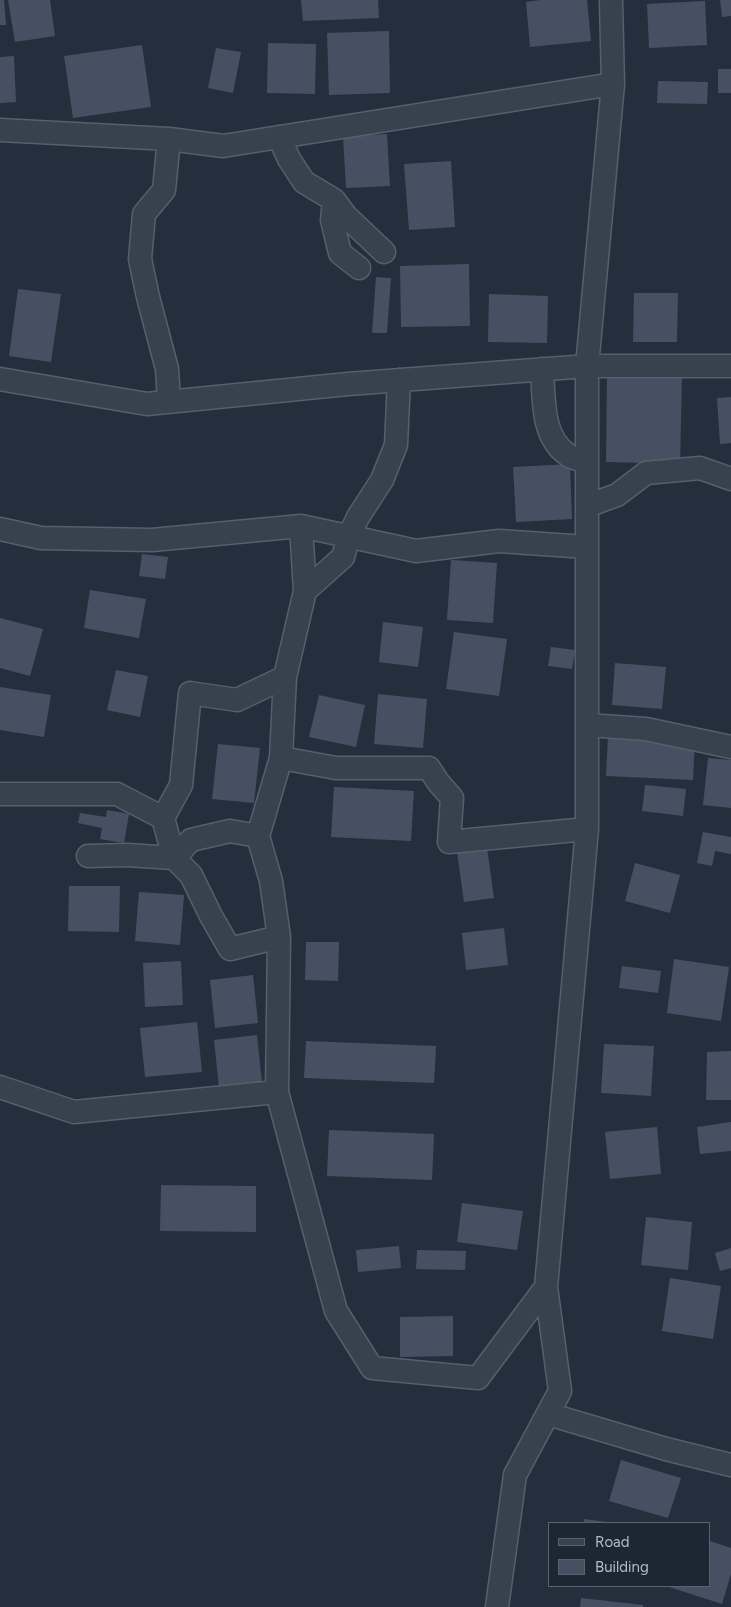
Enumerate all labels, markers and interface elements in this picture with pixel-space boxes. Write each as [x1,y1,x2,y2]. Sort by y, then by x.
legend [548,1522,711,1587]
text: Road [595,1533,630,1551]
text: Building [595,1558,649,1576]

